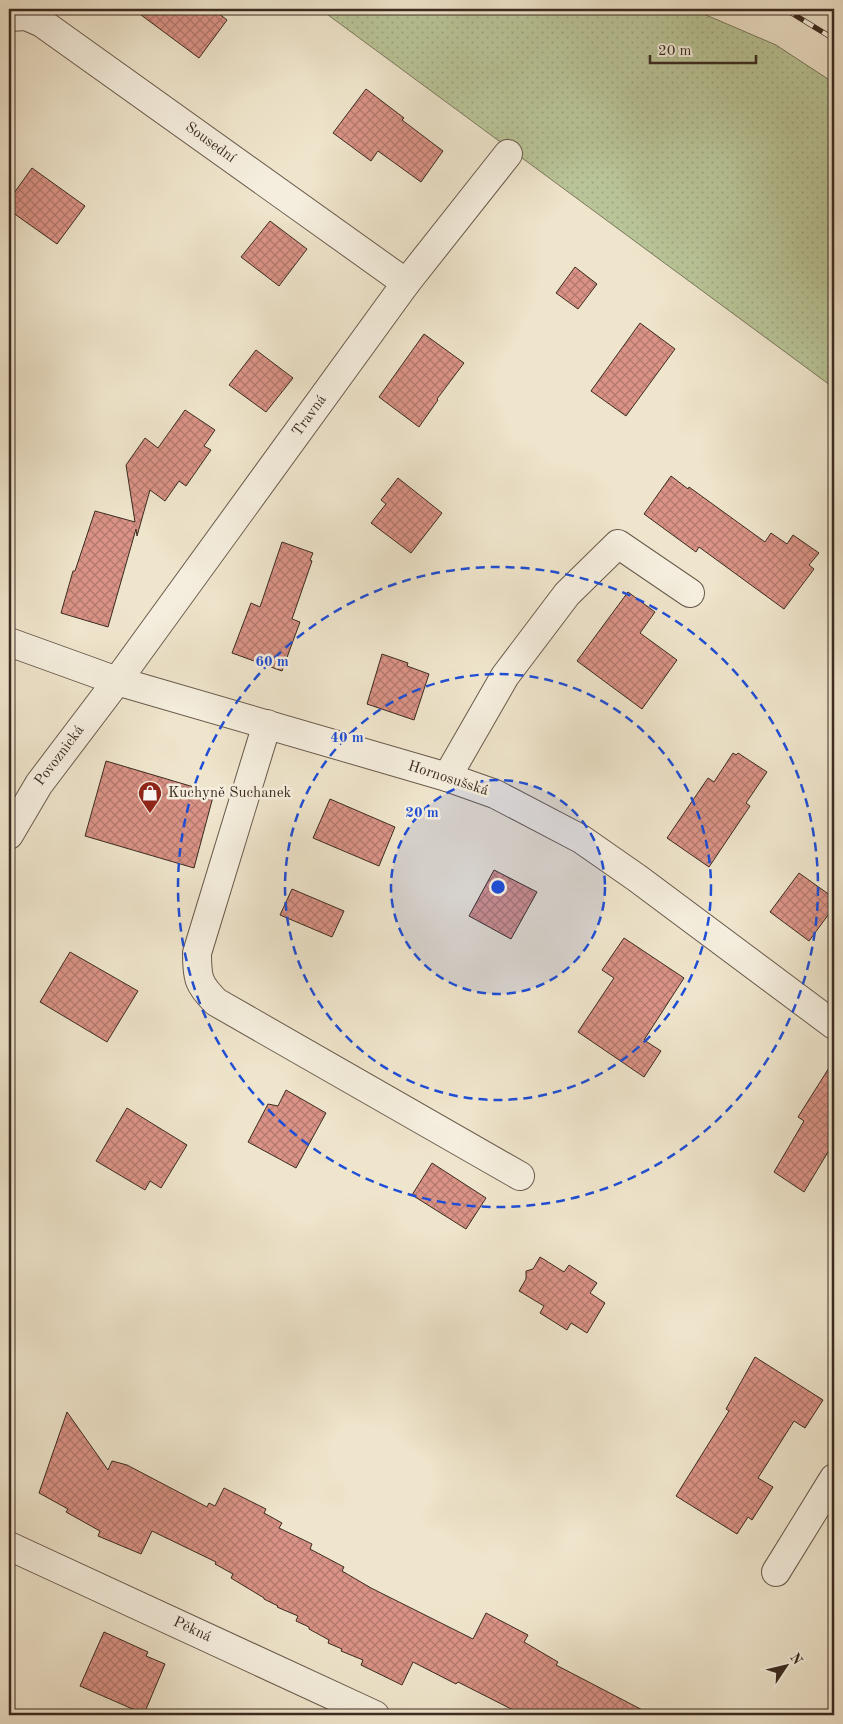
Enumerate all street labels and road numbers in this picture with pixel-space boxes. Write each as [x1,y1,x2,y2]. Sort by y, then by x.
street label: Sousední [182,120,239,167]
street label: Travná [290,392,330,440]
street label: Povoznická [33,723,88,789]
street label: Hornosušská [406,759,491,799]
street label: Pěkná [171,1615,214,1646]

